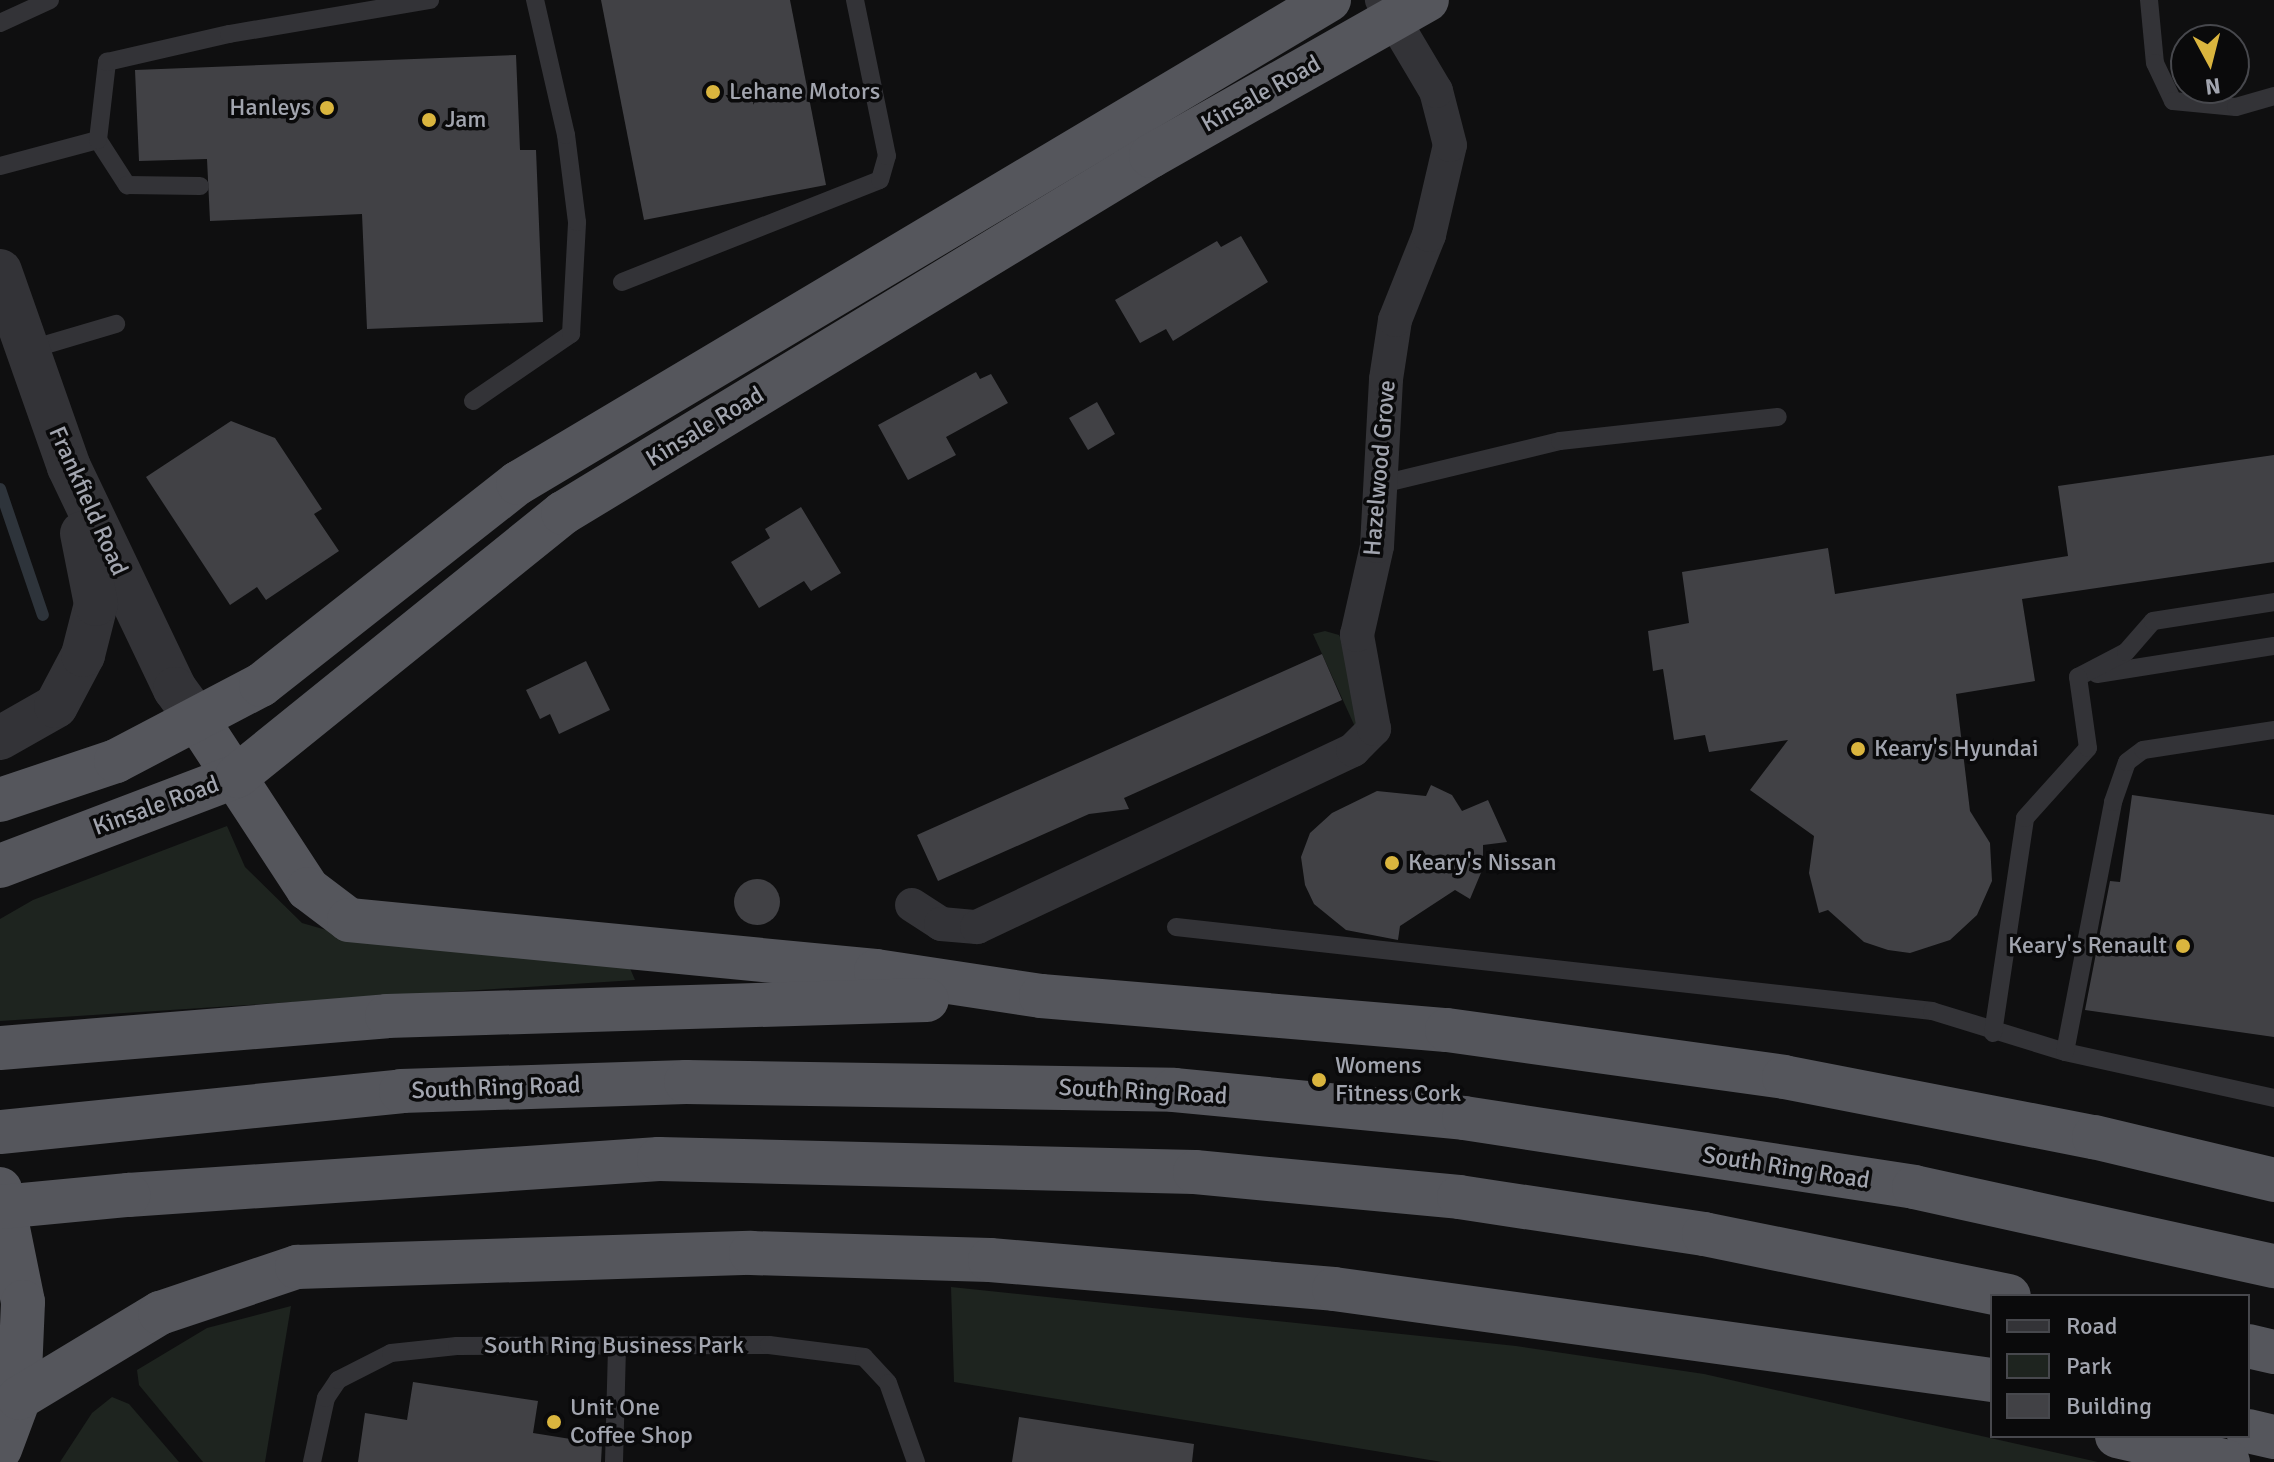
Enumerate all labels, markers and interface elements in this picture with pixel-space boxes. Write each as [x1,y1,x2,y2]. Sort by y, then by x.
north arrow [2170,24,2250,104]
street label: Kinsale Road [1196,49,1326,139]
text: N [2203,72,2222,101]
place label: Lehane Motors [729,78,880,106]
marker: Lehane Motors [704,83,722,101]
place label: Hanleys [229,94,311,122]
marker: Hanleys [318,99,336,117]
place label: Jam [445,106,486,134]
marker: Jam [420,111,438,129]
street label: Hazelwood Grove [1358,379,1402,557]
street label: Kinsale Road [641,381,769,473]
street label: Frankfield Road [42,422,134,580]
place label: Keary's Hyundai [1874,735,2039,763]
marker: Keary's Hyundai [1849,740,1867,758]
street label: Kinsale Road [89,770,223,842]
place label: Keary's Nissan [1408,849,1557,877]
marker: Keary's Nissan [1383,854,1401,872]
place label: Keary's Renault [2008,932,2167,960]
marker: Keary's Renault [2174,937,2192,955]
place label: Womens Fitness Cork [1335,1052,1461,1108]
street label: South Ring Road [411,1071,581,1105]
marker: Womens Fitness Cork [1310,1071,1328,1089]
street label: South Ring Road [1058,1073,1228,1111]
street label: South Ring Road [1700,1141,1872,1195]
legend [1990,1294,2250,1438]
text: Road [2066,1311,2117,1341]
street label: South Ring Business Park [484,1332,744,1360]
text: Park [2066,1351,2112,1381]
text: Building [2066,1391,2152,1421]
place label: Unit One Coffee Shop [570,1394,693,1450]
marker: Unit One Coffee Shop [545,1413,563,1431]

